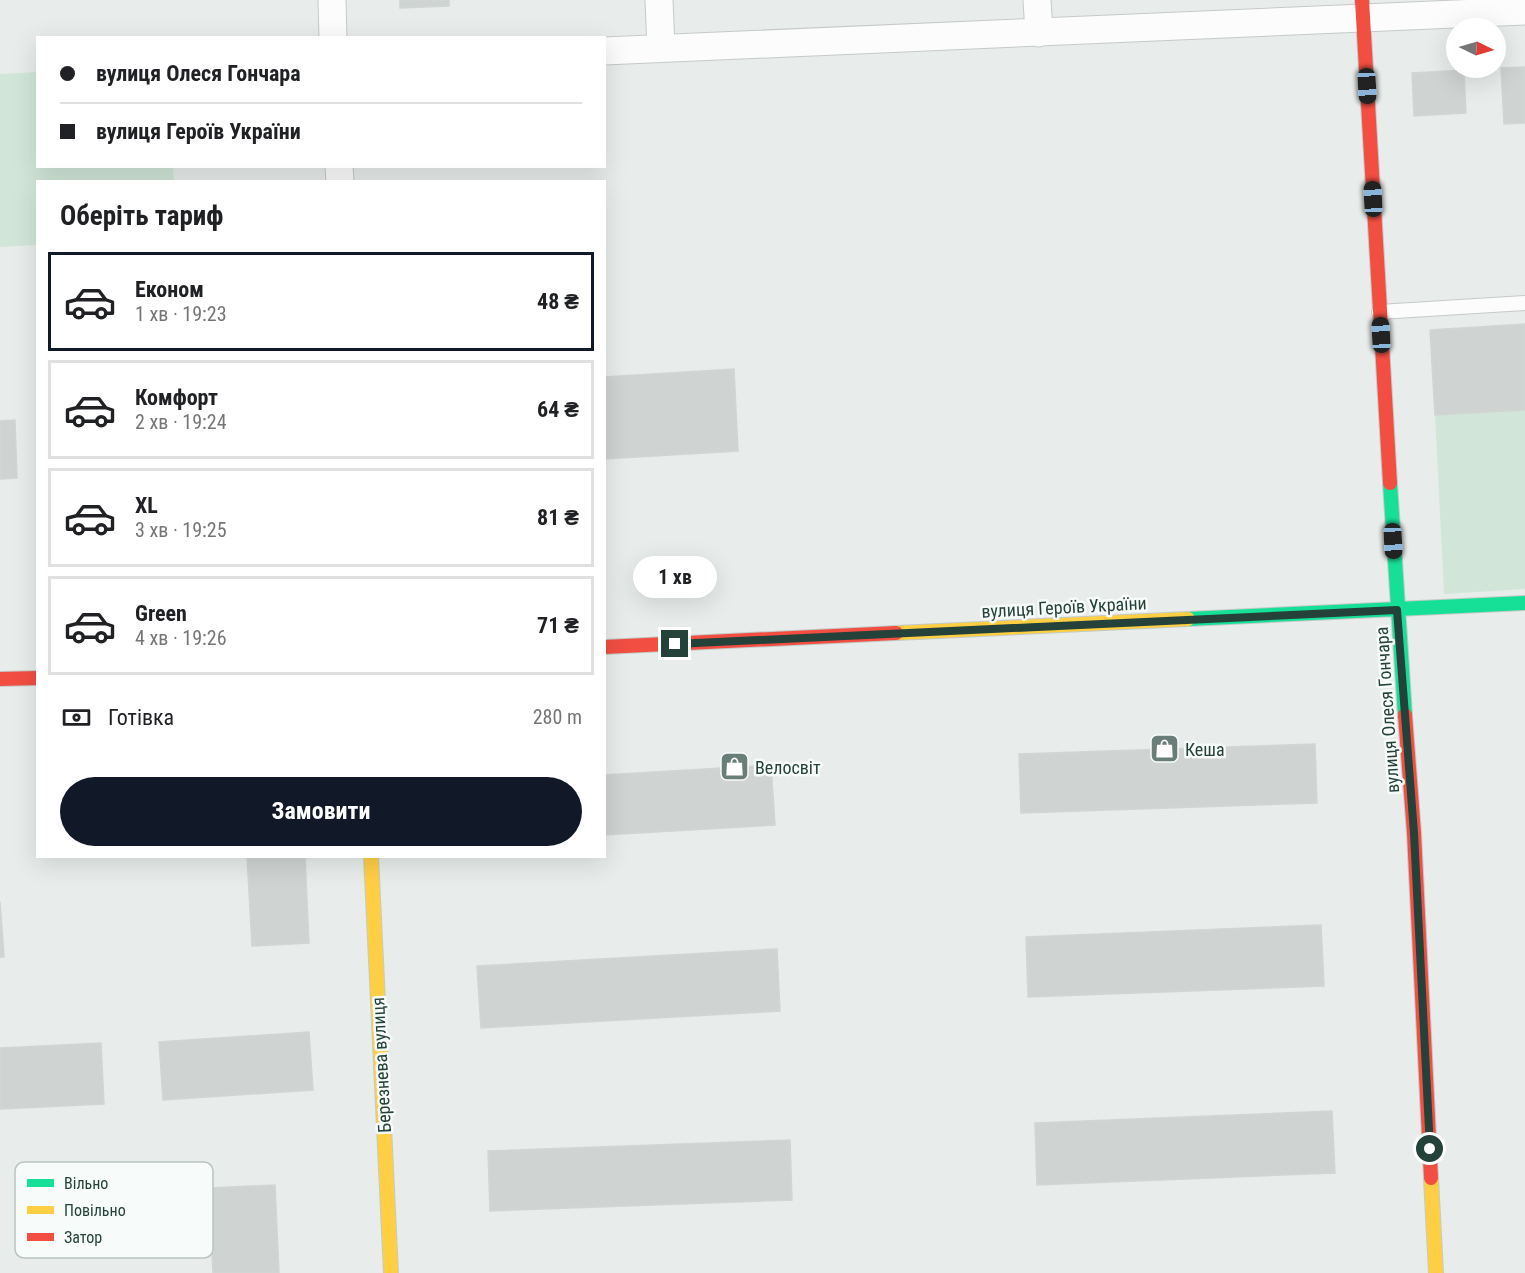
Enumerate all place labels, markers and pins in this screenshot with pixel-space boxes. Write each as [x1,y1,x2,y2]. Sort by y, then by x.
shop icon: Кеша [1148,733,1180,765]
place label: Кеша [1185,739,1225,760]
shop icon: Велосвіт [718,751,750,783]
place label: Велосвіт [755,757,821,778]

